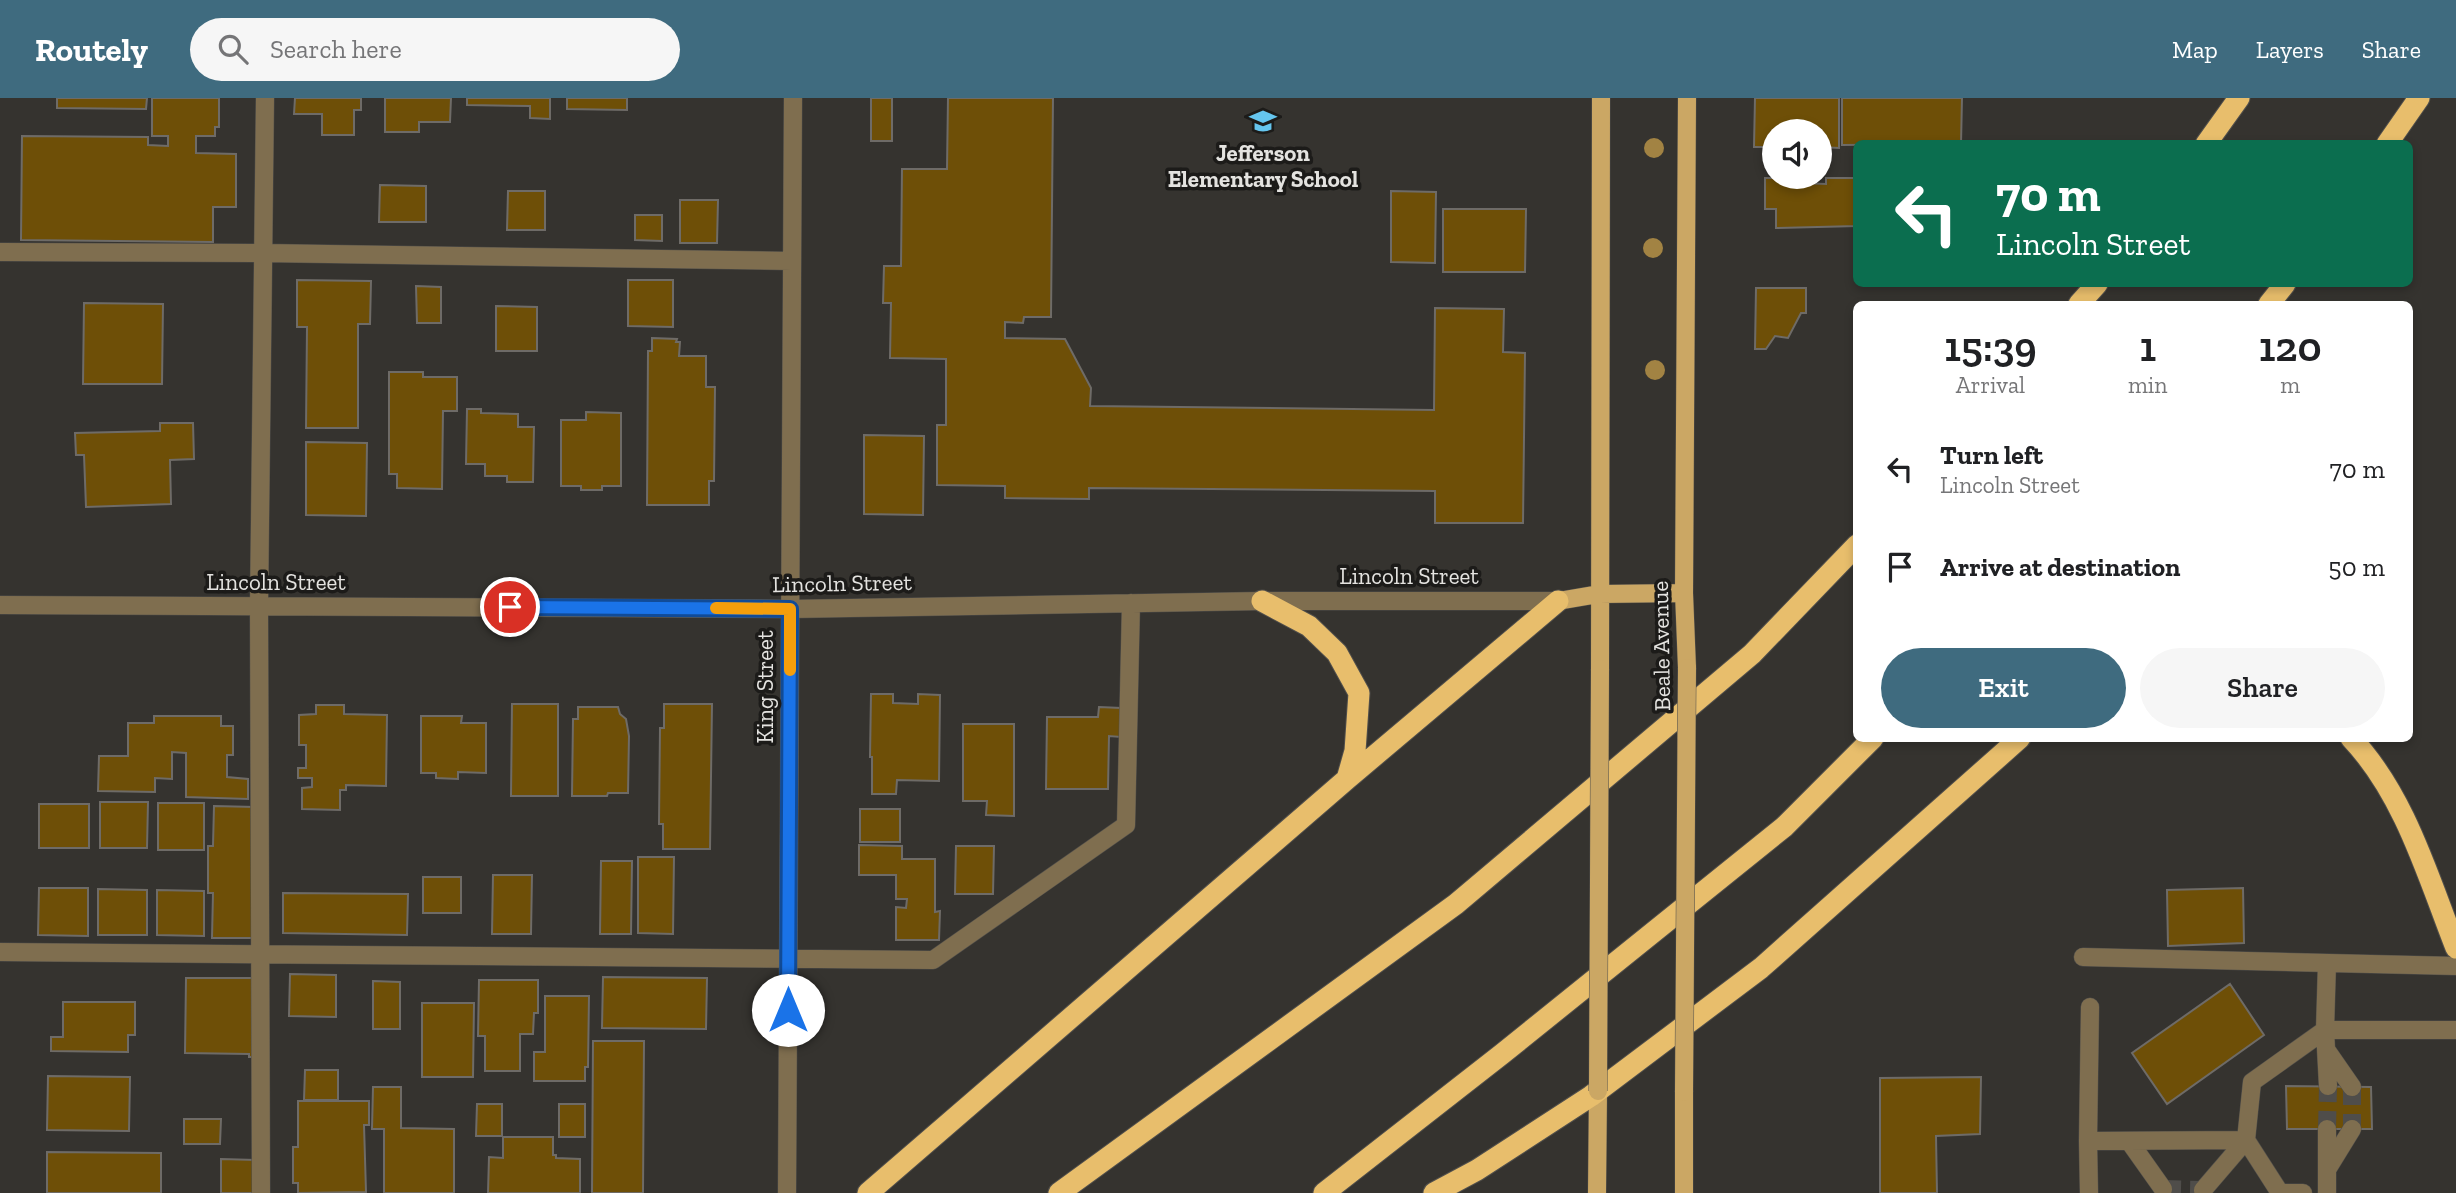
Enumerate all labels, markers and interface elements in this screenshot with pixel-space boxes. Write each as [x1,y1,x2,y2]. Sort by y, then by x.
search box [190,18,680,81]
text: Routely [35,30,148,69]
icon: search [214,30,252,68]
text: Search here [270,33,402,65]
text: Map [2172,35,2218,64]
text: Layers [2256,35,2324,64]
text: Share [2362,35,2421,64]
school or university icon: Jefferson Elementary School [1248,106,1278,136]
map controls [1762,119,1832,189]
button: sound [1762,119,1832,189]
place label: Jefferson Elementary School [1168,139,1359,193]
text: 70 m [1996,165,2101,224]
icon: left [1881,168,1972,259]
text: Lincoln Street [1996,225,2190,263]
text: 15:39 [1944,321,2037,372]
text: 1 [2139,321,2156,372]
text: 120 [2259,321,2322,372]
text: Arrival [1956,371,2025,399]
text: min [2128,371,2167,399]
text: m [2280,371,2300,399]
text: Turn left [1940,439,2043,471]
icon: left [1881,450,1919,488]
text: 70 m [2329,453,2385,485]
text: Lincoln Street [1940,471,2080,499]
icon: arrive [1881,548,1919,586]
text: Arrive at destination [1940,551,2180,583]
text: 50 m [2328,551,2385,583]
street label: Lincoln Street [1339,562,1479,590]
street label: Lincoln Street [206,568,346,596]
street label: Lincoln Street [772,568,913,598]
pin [480,577,540,637]
street label: Beale Avenue [1646,581,1676,711]
icon: arrive [491,588,529,626]
street label: King Street [751,630,779,743]
button: Exit [1881,648,2126,728]
button: Share [2140,648,2385,728]
position arrow [751,973,825,1047]

